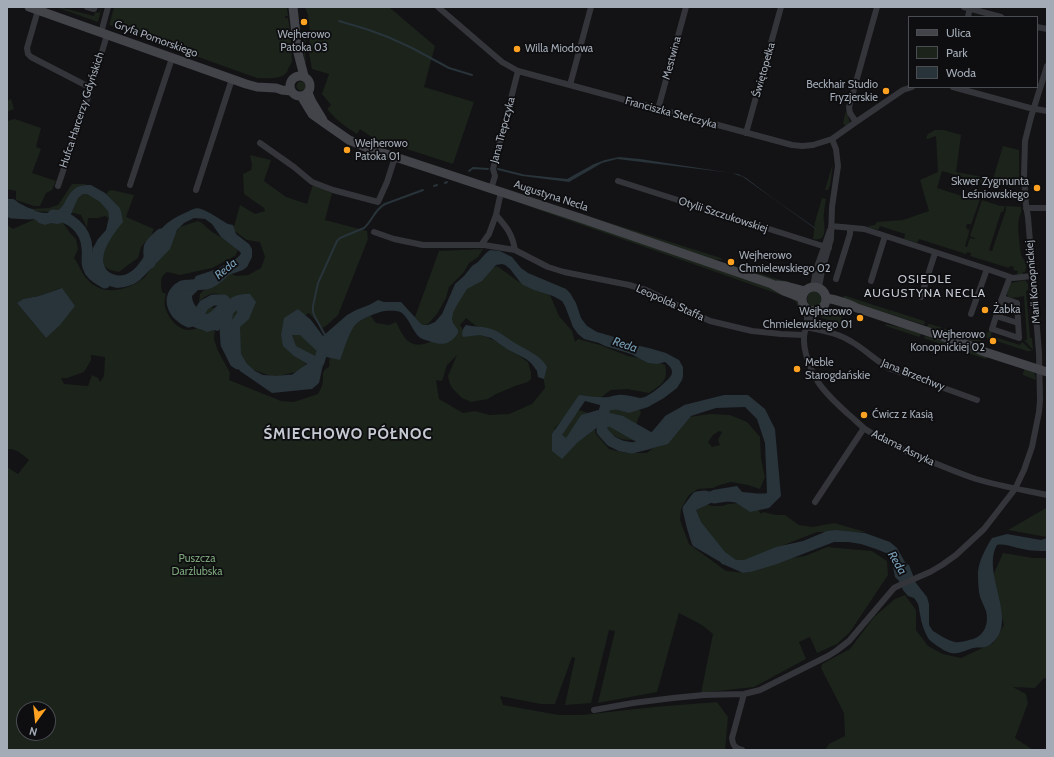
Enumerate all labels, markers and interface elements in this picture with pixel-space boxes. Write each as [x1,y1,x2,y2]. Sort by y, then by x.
legend [908,16,1038,88]
marker: Wejherowo Patoka 03 [299,17,309,27]
street label: Gryfa Pomorskiego [112,18,200,60]
text: Ulica [946,25,971,40]
place label: Wejherowo Patoka 03 [278,28,330,54]
street label: Mestwina [660,35,684,81]
street label: Świętopełka [750,41,778,99]
place label: Willa Miodowa [525,42,593,56]
marker: Willa Miodowa [512,44,522,54]
text: Park [946,45,968,60]
street label: Hufca Harcerzy Gdyńskich [57,50,107,170]
text: Woda [946,65,976,80]
place label: Beckhair Studio Fryzjerskie [806,78,878,104]
marker: Beckhair Studio Fryzjerskie [881,86,891,96]
street label: Franciszka Stefczyka [624,94,718,132]
street label: Jana Trepczyka [488,96,518,164]
place label: Wejherowo Patoka 01 [355,137,408,163]
marker: Wejherowo Patoka 01 [342,145,352,155]
place label: Skwer Zygmunta Leśniowskiego [951,175,1029,201]
street label: Augustyna Necla [512,178,590,214]
marker: Skwer Zygmunta Leśniowskiego [1032,183,1042,193]
street label: Otylii Szczukowskiej [677,194,769,236]
street label: Marii Konopnickiej [1023,240,1043,324]
place label: Wejherowo Chmielewskiego 02 [739,249,830,275]
water label: Reda [212,256,240,282]
marker: Wejherowo Chmielewskiego 02 [726,257,736,267]
district label: OSIEDLE AUGUSTYNA NECLA [864,272,986,300]
street label: Leopolda Staffa [634,282,706,324]
place label: Żabka [993,303,1021,317]
place label: Wejherowo Chmielewskiego 01 [763,305,852,331]
marker: Żabka [980,305,990,315]
marker: Wejherowo Chmielewskiego 01 [855,313,865,323]
place label: Wejherowo Konopnickiej 02 [910,328,985,354]
water label: Reda [611,334,639,356]
marker: Wejherowo Konopnickiej 02 [988,336,998,346]
place label: Meble Starogdańskie [805,356,870,382]
street label: Jana Brzechwy [879,356,947,394]
marker: Meble Starogdańskie [792,364,802,374]
place label: Ćwicz z Kasią [872,408,933,422]
marker: Ćwicz z Kasią [859,410,869,420]
district label: ŚMIECHOWO PÓŁNOC [263,426,433,444]
street label: Adama Asnyka [869,427,937,469]
water label: Reda [884,549,910,577]
park label: Puszcza Darżlubska [171,552,223,578]
north arrow [16,701,56,741]
text: N [28,724,39,739]

